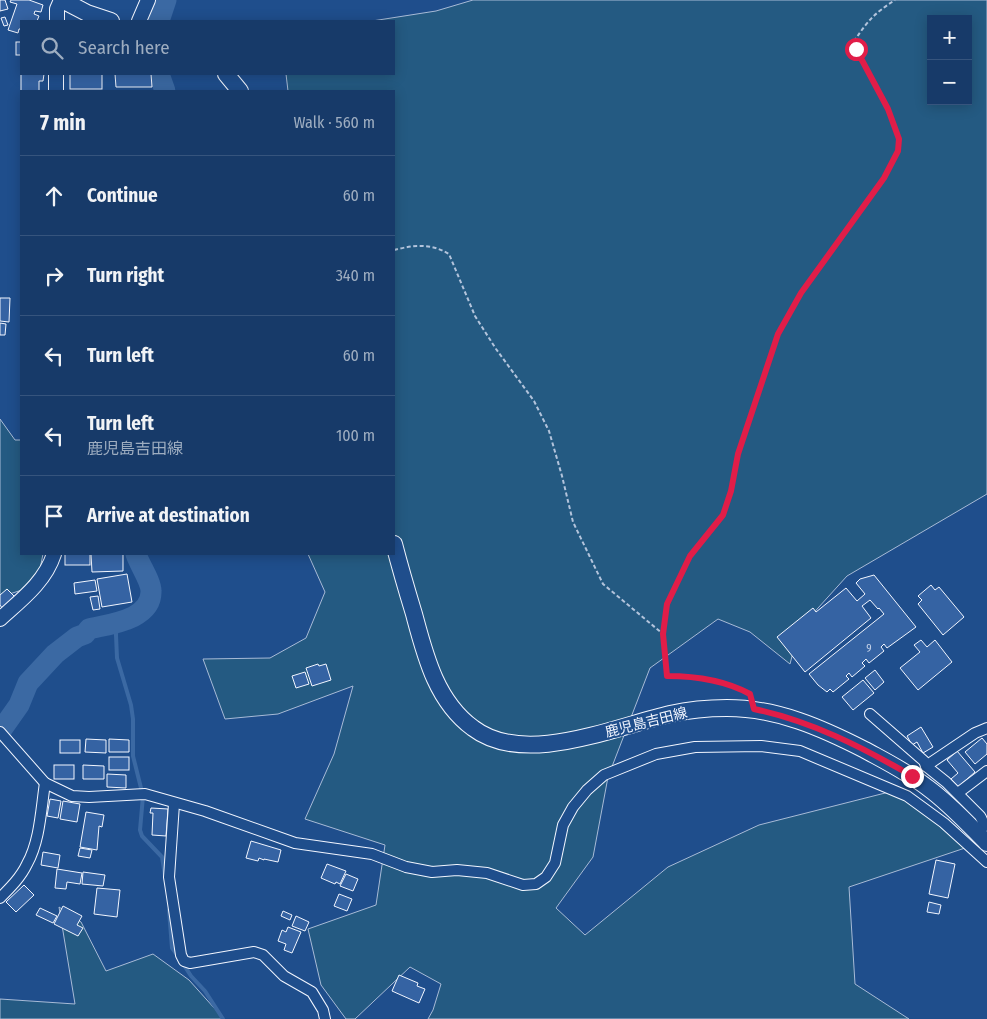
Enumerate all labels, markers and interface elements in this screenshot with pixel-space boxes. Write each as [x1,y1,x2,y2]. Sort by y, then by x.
map controls [927,15,972,105]
button: + [927,15,972,60]
search box [20,20,395,75]
icon: search [38,34,66,62]
text: Search here [78,36,170,59]
route start [845,38,868,61]
button: − [927,60,972,105]
text: 7 min [40,110,86,136]
text: Walk · 560 m [294,113,375,132]
icon: ahead [40,182,68,210]
text: Continue [87,184,158,207]
text: 60 m [343,186,375,205]
icon: right [40,262,68,290]
text: Turn right [87,264,164,287]
text: 340 m [336,266,375,285]
icon: left [40,342,68,370]
text: Turn left [87,344,154,367]
text: 60 m [343,346,375,365]
text: Turn left [87,412,154,435]
icon: left [40,422,68,450]
text: 100 m [336,426,375,445]
text: 鹿児島吉田線 [87,439,183,458]
icon: arrive [40,502,68,530]
text: Arrive at destination [87,504,250,527]
house number: 9 [866,642,872,655]
street label: 鹿児島吉田線 [603,704,689,741]
route end [901,765,924,788]

